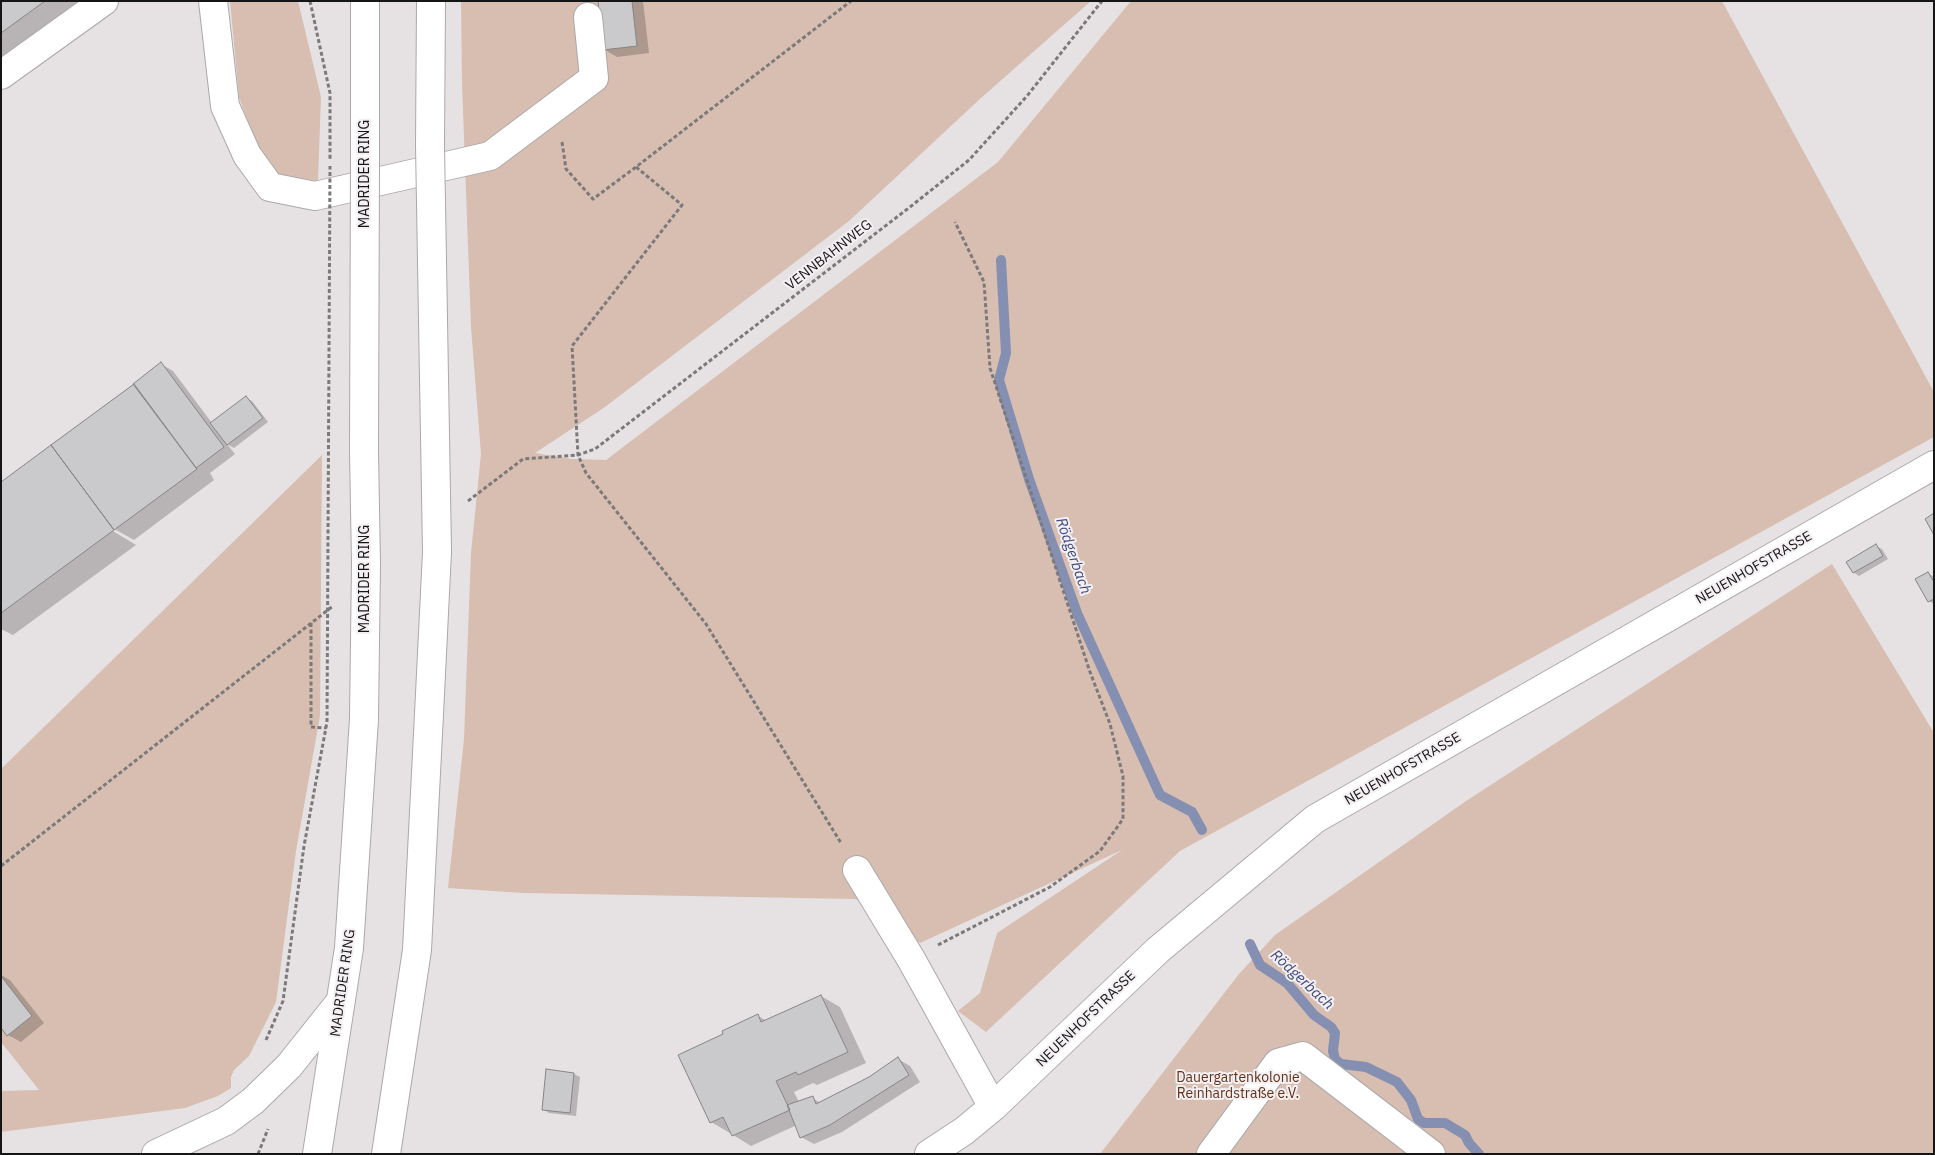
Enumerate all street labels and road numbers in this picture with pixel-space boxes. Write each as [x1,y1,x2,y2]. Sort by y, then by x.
street label: MADRIDER RING [357,120,373,228]
street label: VENNBAHNWEG [783,216,875,294]
street label: MADRIDER RING [357,525,373,633]
street label: NEUENHOFSTRASSE [1693,528,1815,608]
street label: NEUENHOFSTRASSE [1342,729,1464,809]
street label: MADRIDER RING [327,928,359,1038]
street label: NEUENHOFSTRASSE [1033,967,1139,1071]

